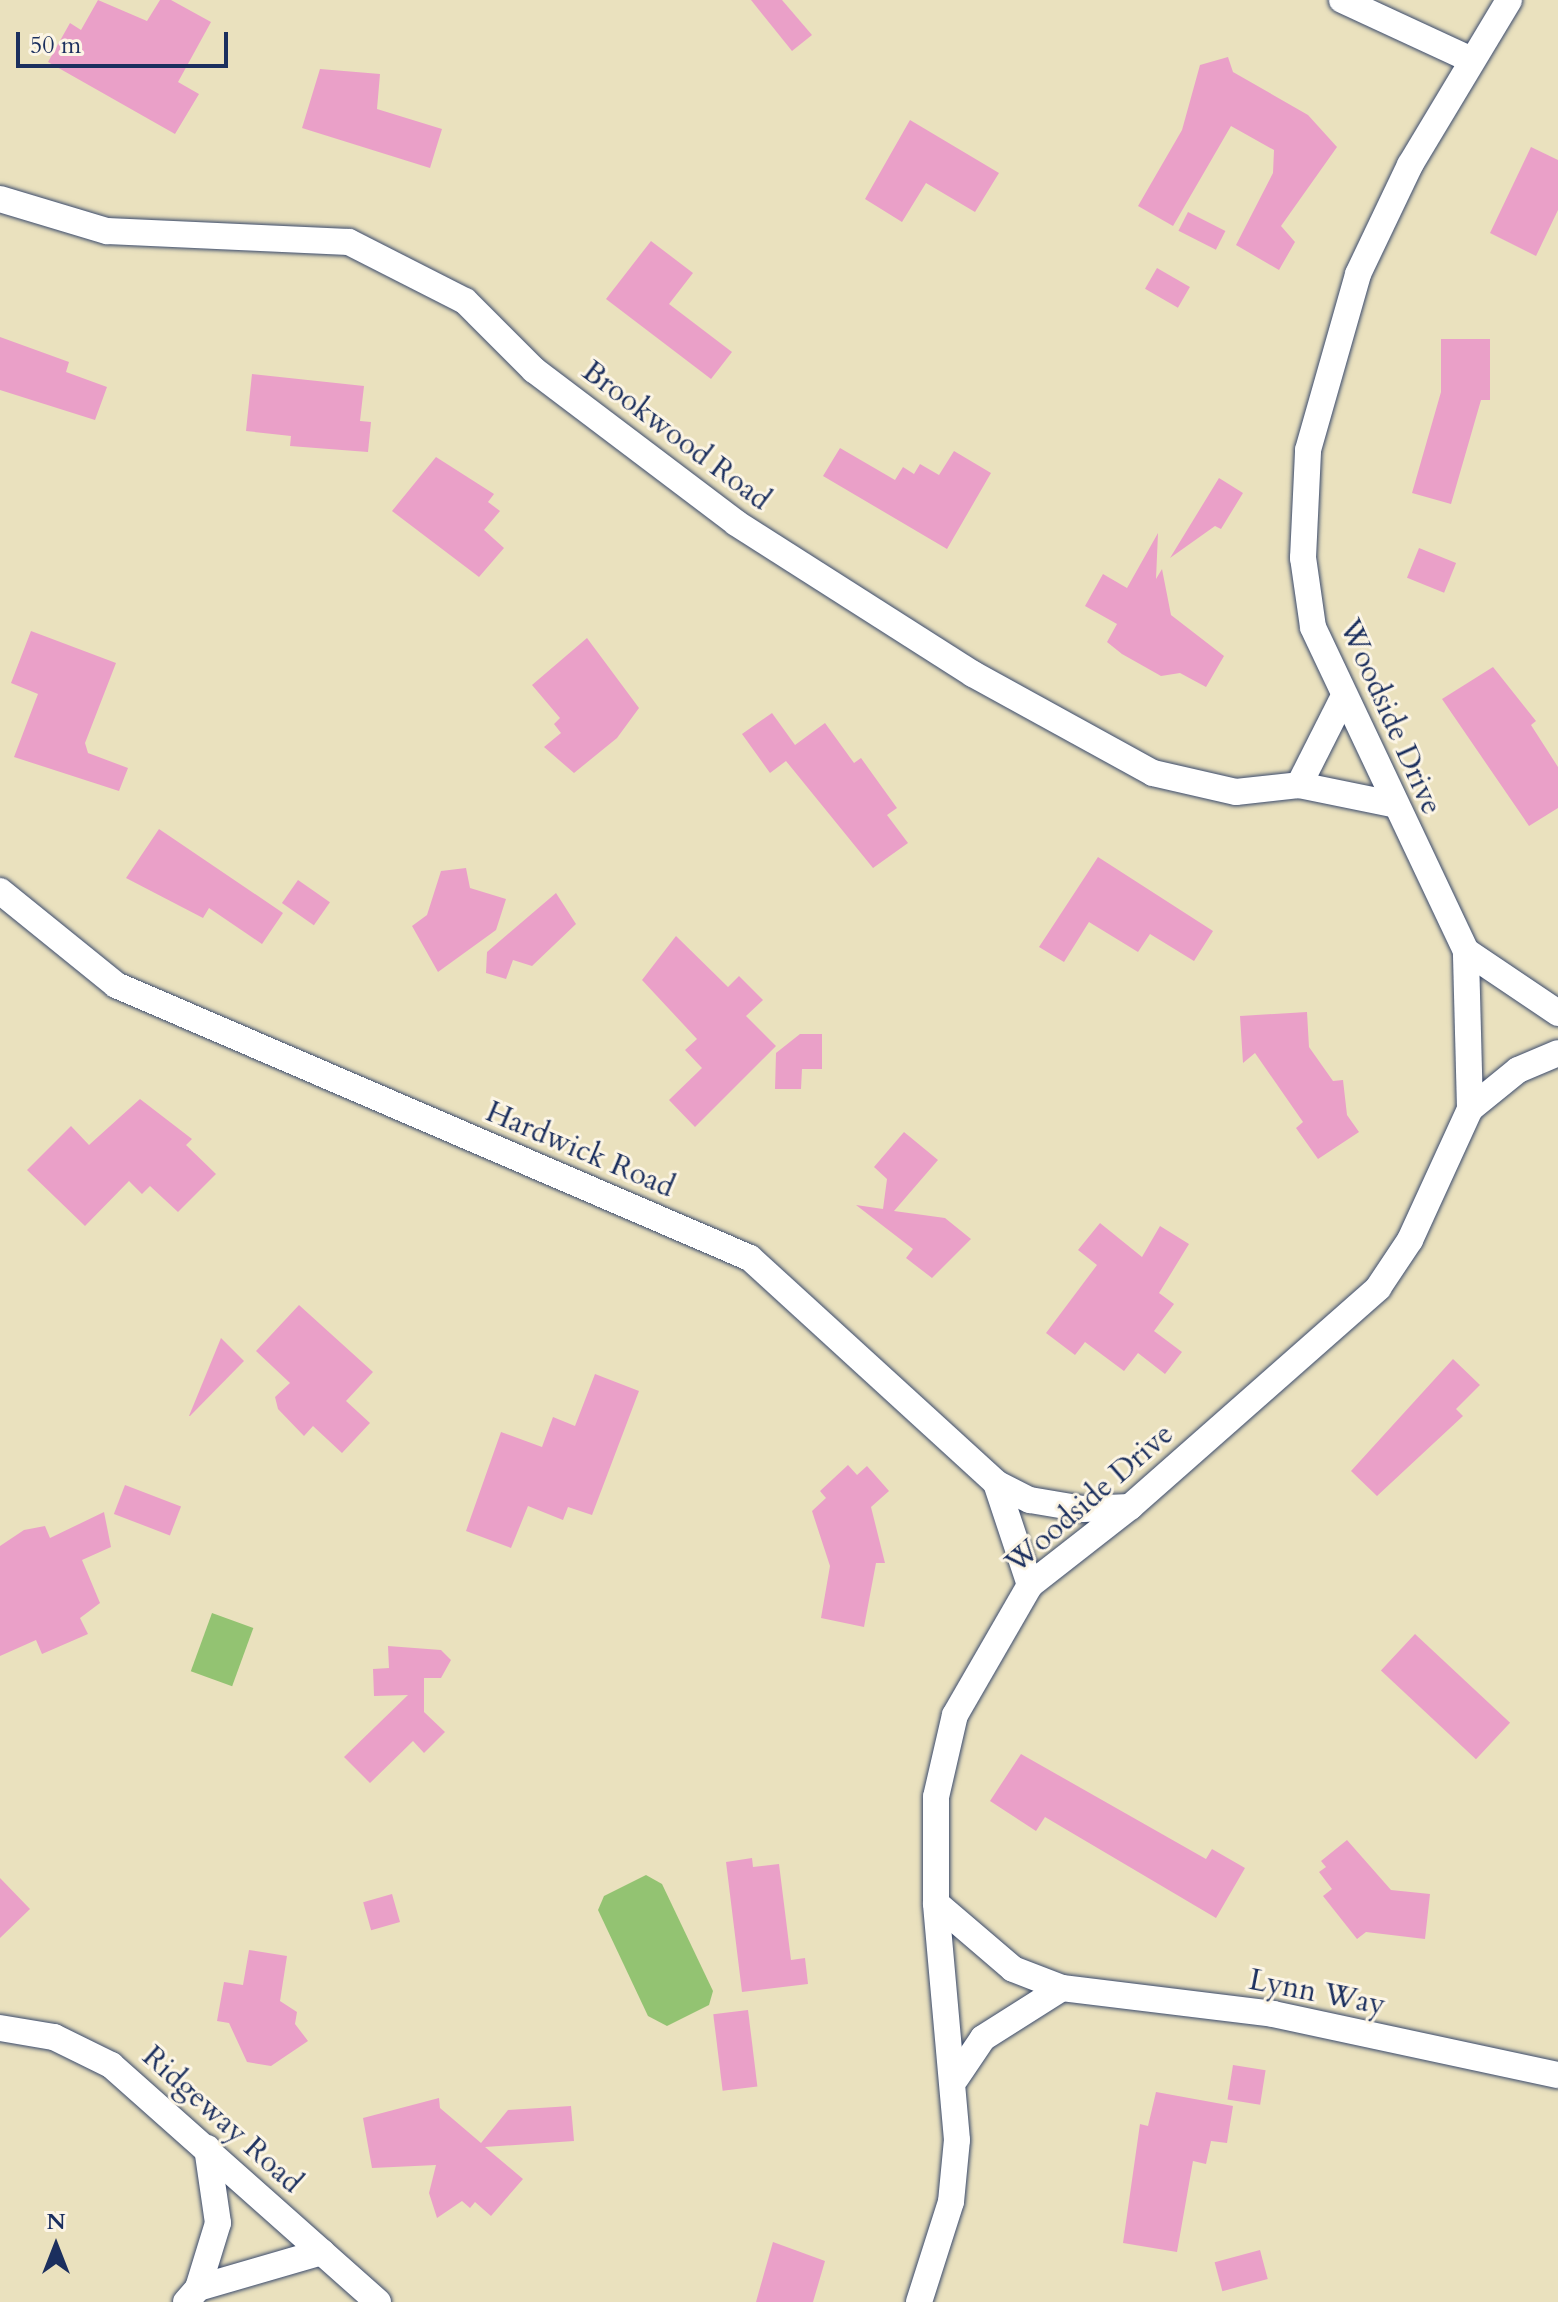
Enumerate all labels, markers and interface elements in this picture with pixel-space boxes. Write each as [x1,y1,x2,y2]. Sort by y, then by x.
scale bar [20,16,232,66]
text: 50 m [30,29,81,62]
street label: Brookwood Road [575,354,777,518]
street label: Woodside Drive [1331,614,1449,820]
street label: Hardwick Road [480,1094,680,1206]
street label: Woodside Drive [999,1416,1181,1582]
street label: Lynn Way [1246,1962,1388,2024]
street label: Ridgeway Road [135,2039,309,2201]
north arrow [16,2206,96,2286]
text: N [46,2207,66,2237]

